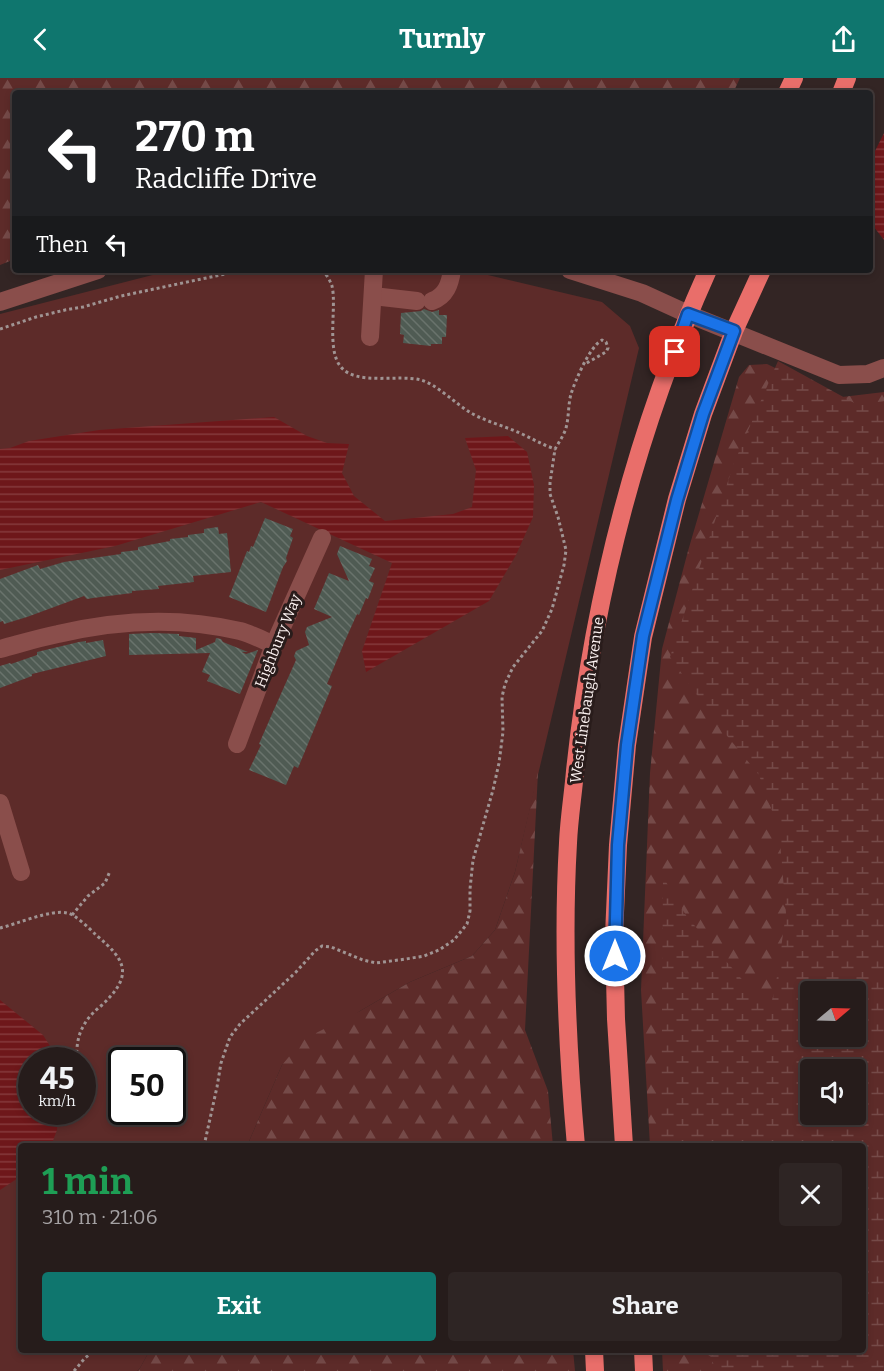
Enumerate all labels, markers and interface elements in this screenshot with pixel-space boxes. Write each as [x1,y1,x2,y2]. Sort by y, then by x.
icon: back [24,23,57,56]
text: Turnly [399,23,485,55]
icon: share [827,23,860,56]
text: 270 m [135,112,255,162]
icon: left [36,114,114,192]
text: Radcliffe Drive [135,163,317,195]
icon: left [100,228,133,261]
text: Then [36,231,88,258]
pin [649,326,700,377]
icon: arrive [658,335,691,368]
street label: Highbury Way [251,591,305,690]
street label: West Linebaugh Avenue [566,616,608,784]
position arrow [583,924,647,988]
north arrow [800,981,866,1047]
map controls [800,981,866,1125]
speed limit sign: 50 [108,1047,186,1125]
button: sound [800,1059,866,1125]
text: 45 [40,1061,74,1097]
text: km/h [38,1092,76,1110]
text: 1 min [42,1160,133,1204]
button: close [779,1163,842,1226]
text: 310 m · 21:06 [42,1205,157,1229]
button: Exit [42,1272,436,1341]
button: Share [448,1272,842,1341]

